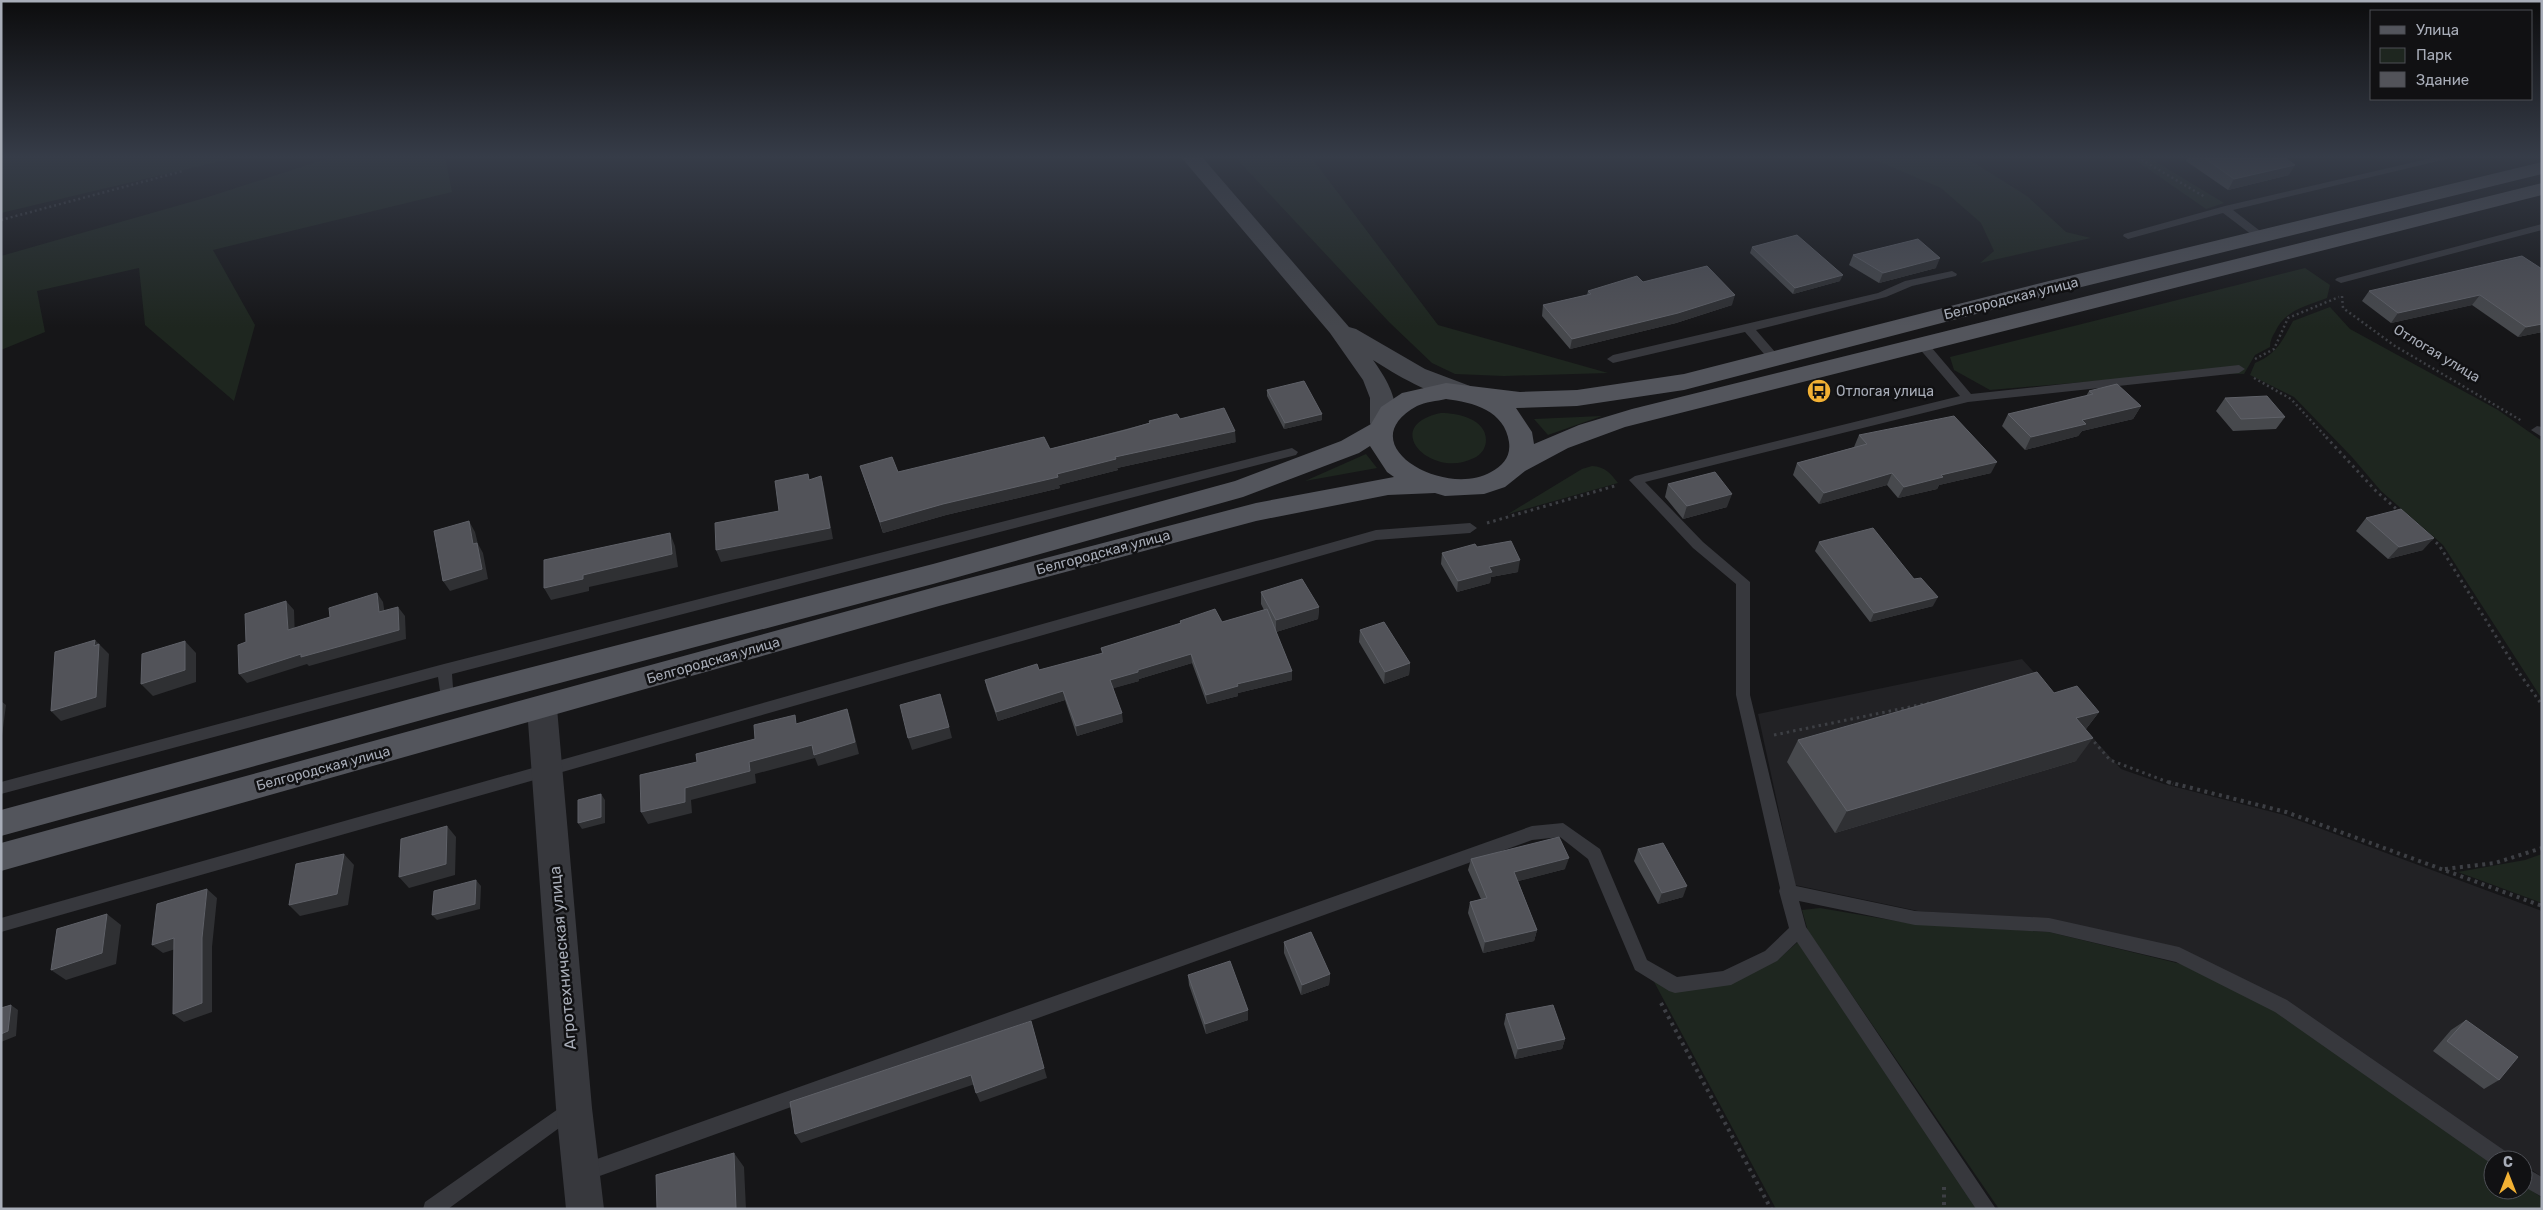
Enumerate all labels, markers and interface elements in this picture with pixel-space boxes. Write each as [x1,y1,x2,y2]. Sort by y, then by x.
legend [2370,10,2533,100]
text: Улица [2416,21,2459,39]
text: Парк [2416,46,2452,64]
text: Здание [2416,71,2469,89]
street label: Белгородская улица [1942,274,2080,323]
street label: Отлогая улица [2390,321,2483,386]
bus stop icon: Отлогая улица [1806,378,1832,404]
place label: Отлогая улица [1836,383,1934,400]
street label: Белгородская улица [1034,526,1172,579]
street label: Белгородская улица [645,633,782,688]
street label: Белгородская улица [254,742,392,795]
street label: Агротехническая улица [545,865,580,1051]
north arrow [2483,1150,2533,1200]
text: С [2503,1154,2513,1171]

